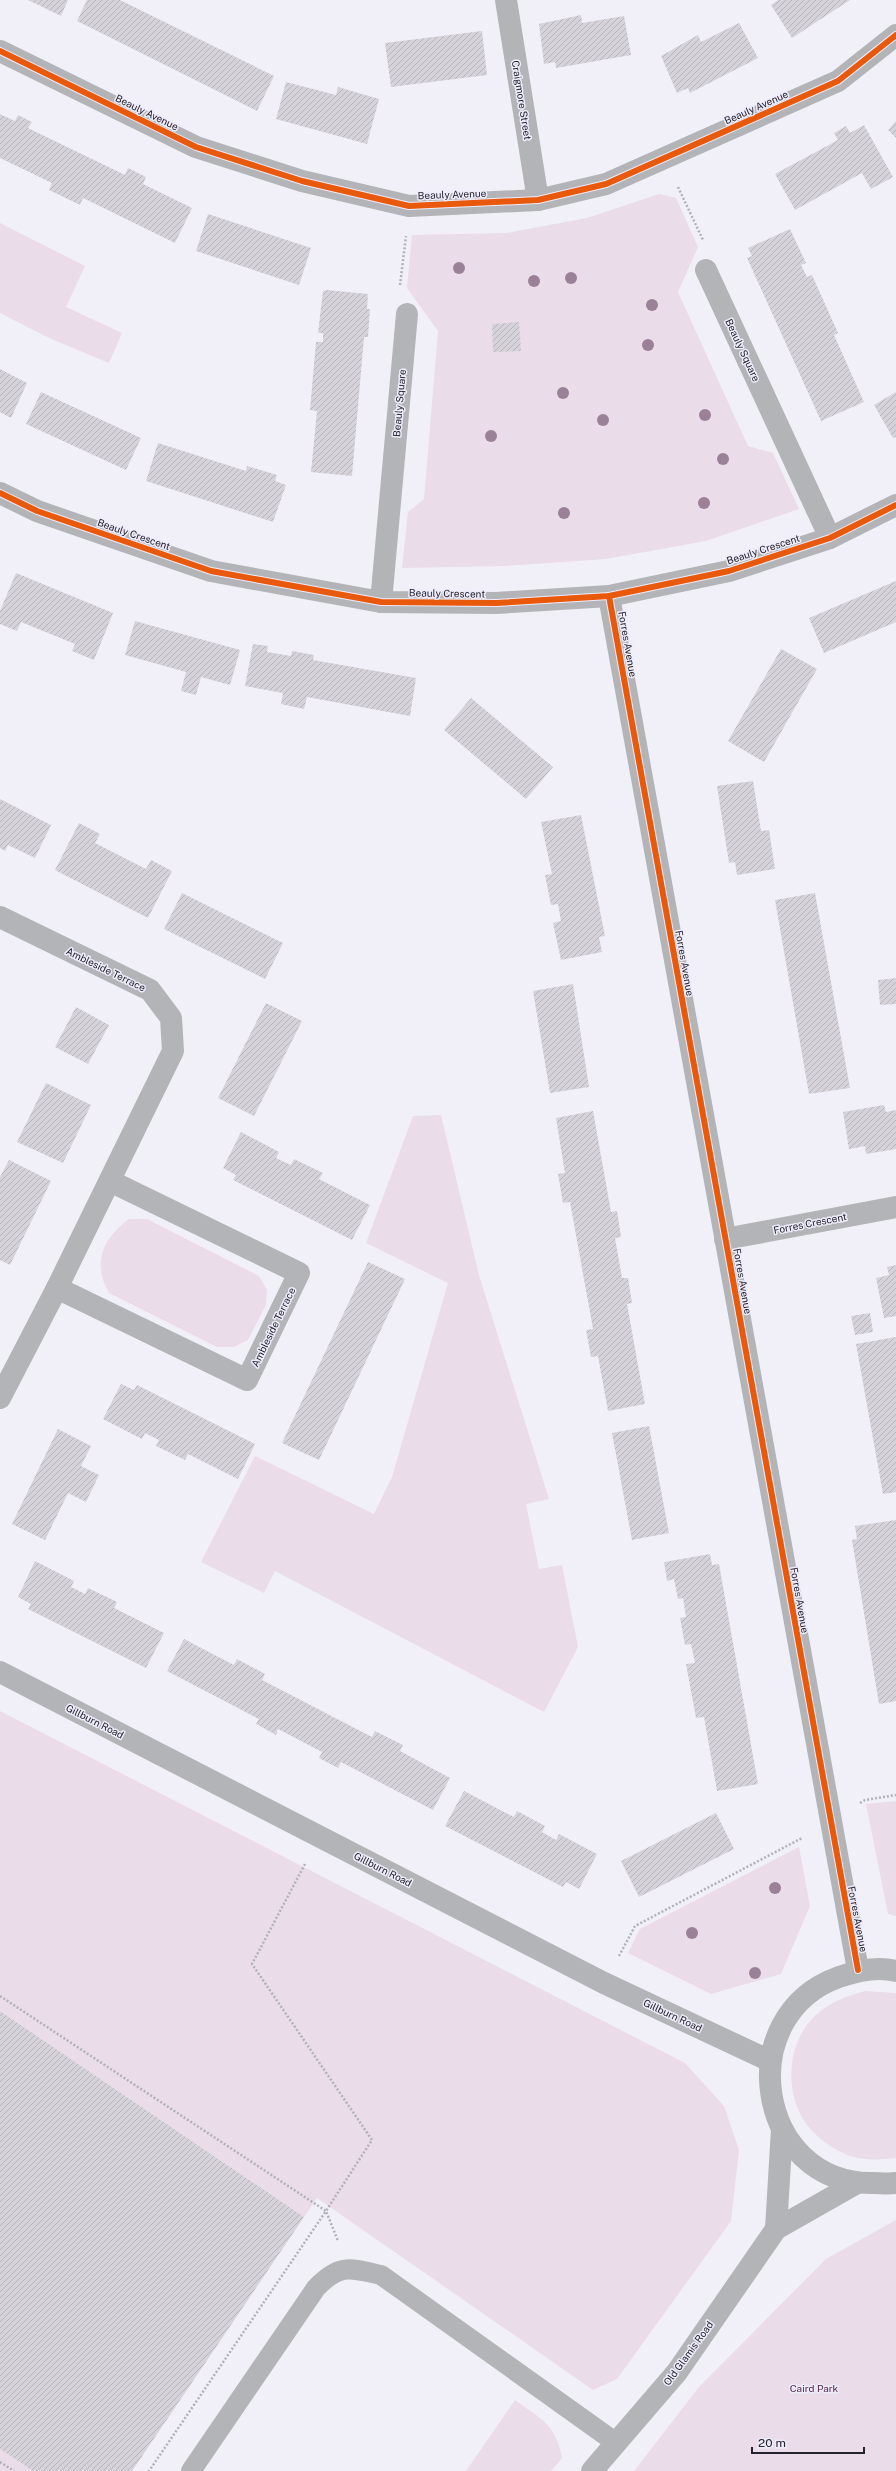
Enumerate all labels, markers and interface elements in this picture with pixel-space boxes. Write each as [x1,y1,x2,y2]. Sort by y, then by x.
street label: Craigmore Street [510,59,534,141]
street label: Beauly Avenue [722,87,790,126]
street label: Beauly Avenue [114,92,181,133]
street label: Beauly Avenue [417,187,487,201]
street label: Beauly Square [723,317,763,384]
street label: Beauly Square [390,368,408,437]
street label: Beauly Crescent [96,516,172,552]
street label: Beauly Crescent [725,531,801,566]
street label: Beauly Crescent [409,586,485,600]
street label: Forres Avenue [616,610,640,678]
street label: Forres Avenue [673,929,697,997]
street label: Ambleside Terrace [64,945,148,994]
street label: Forres Crescent [772,1210,848,1236]
street label: Forres Avenue [731,1247,755,1315]
street label: Ambleside Terrace [249,1285,298,1369]
street label: Forres Avenue [788,1566,812,1634]
street label: Gillburn Road [64,1701,126,1741]
street label: Gillburn Road [352,1849,414,1889]
street label: Forres Avenue [846,1885,870,1953]
street label: Gillburn Road [642,1996,704,2034]
street label: Old Glamis Road [661,2318,715,2387]
park label: Caird Park [790,2382,839,2394]
scale bar [752,2429,864,2455]
text: 20 m [758,2436,786,2450]

